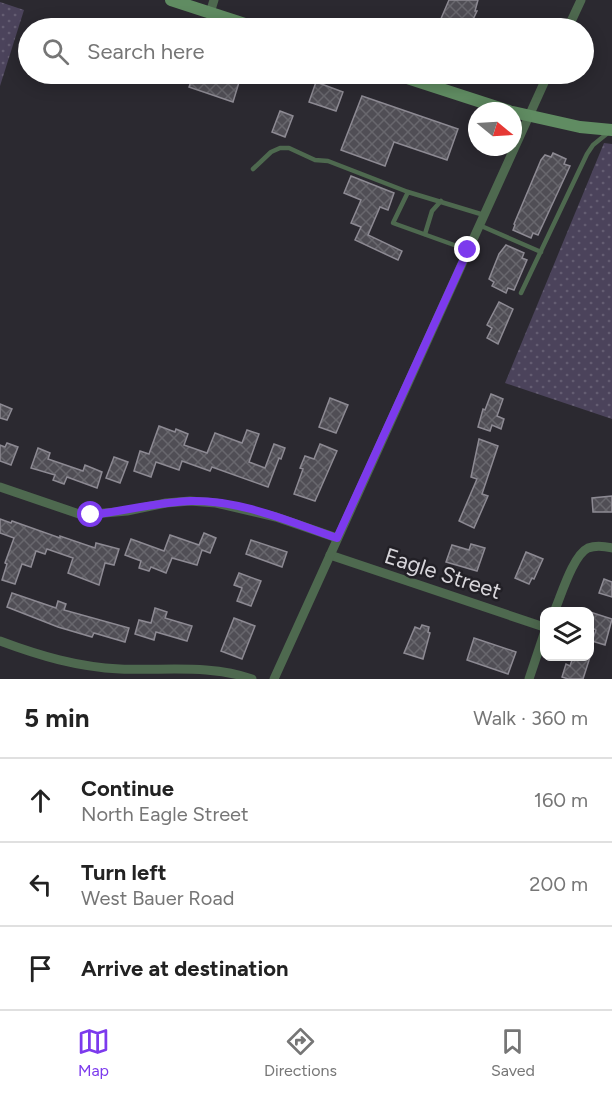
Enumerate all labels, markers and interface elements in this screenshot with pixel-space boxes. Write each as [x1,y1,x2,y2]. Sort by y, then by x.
search box [18,18,594,84]
icon: search [39,35,72,68]
text: Search here [87,38,205,65]
north arrow [468,102,522,156]
route end [454,236,480,262]
route start [77,501,103,527]
street label: Eagle Street [381,542,505,605]
map controls [540,607,594,661]
button: layers [540,607,594,661]
text: 5 min [24,702,90,734]
text: Walk · 360 m [473,706,588,730]
text: Continue [81,775,174,802]
icon: ahead [24,784,57,817]
text: 160 m [534,788,588,812]
text: North Eagle Street [81,802,249,826]
text: Turn left [81,859,167,886]
icon: left [24,868,57,901]
text: 200 m [529,872,588,896]
text: West Bauer Road [81,886,234,910]
icon: arrive [24,952,57,985]
text: Arrive at destination [81,955,289,982]
tab: Map [77,1025,110,1080]
tab: Directions [264,1025,337,1080]
tab: Saved [491,1025,535,1080]

